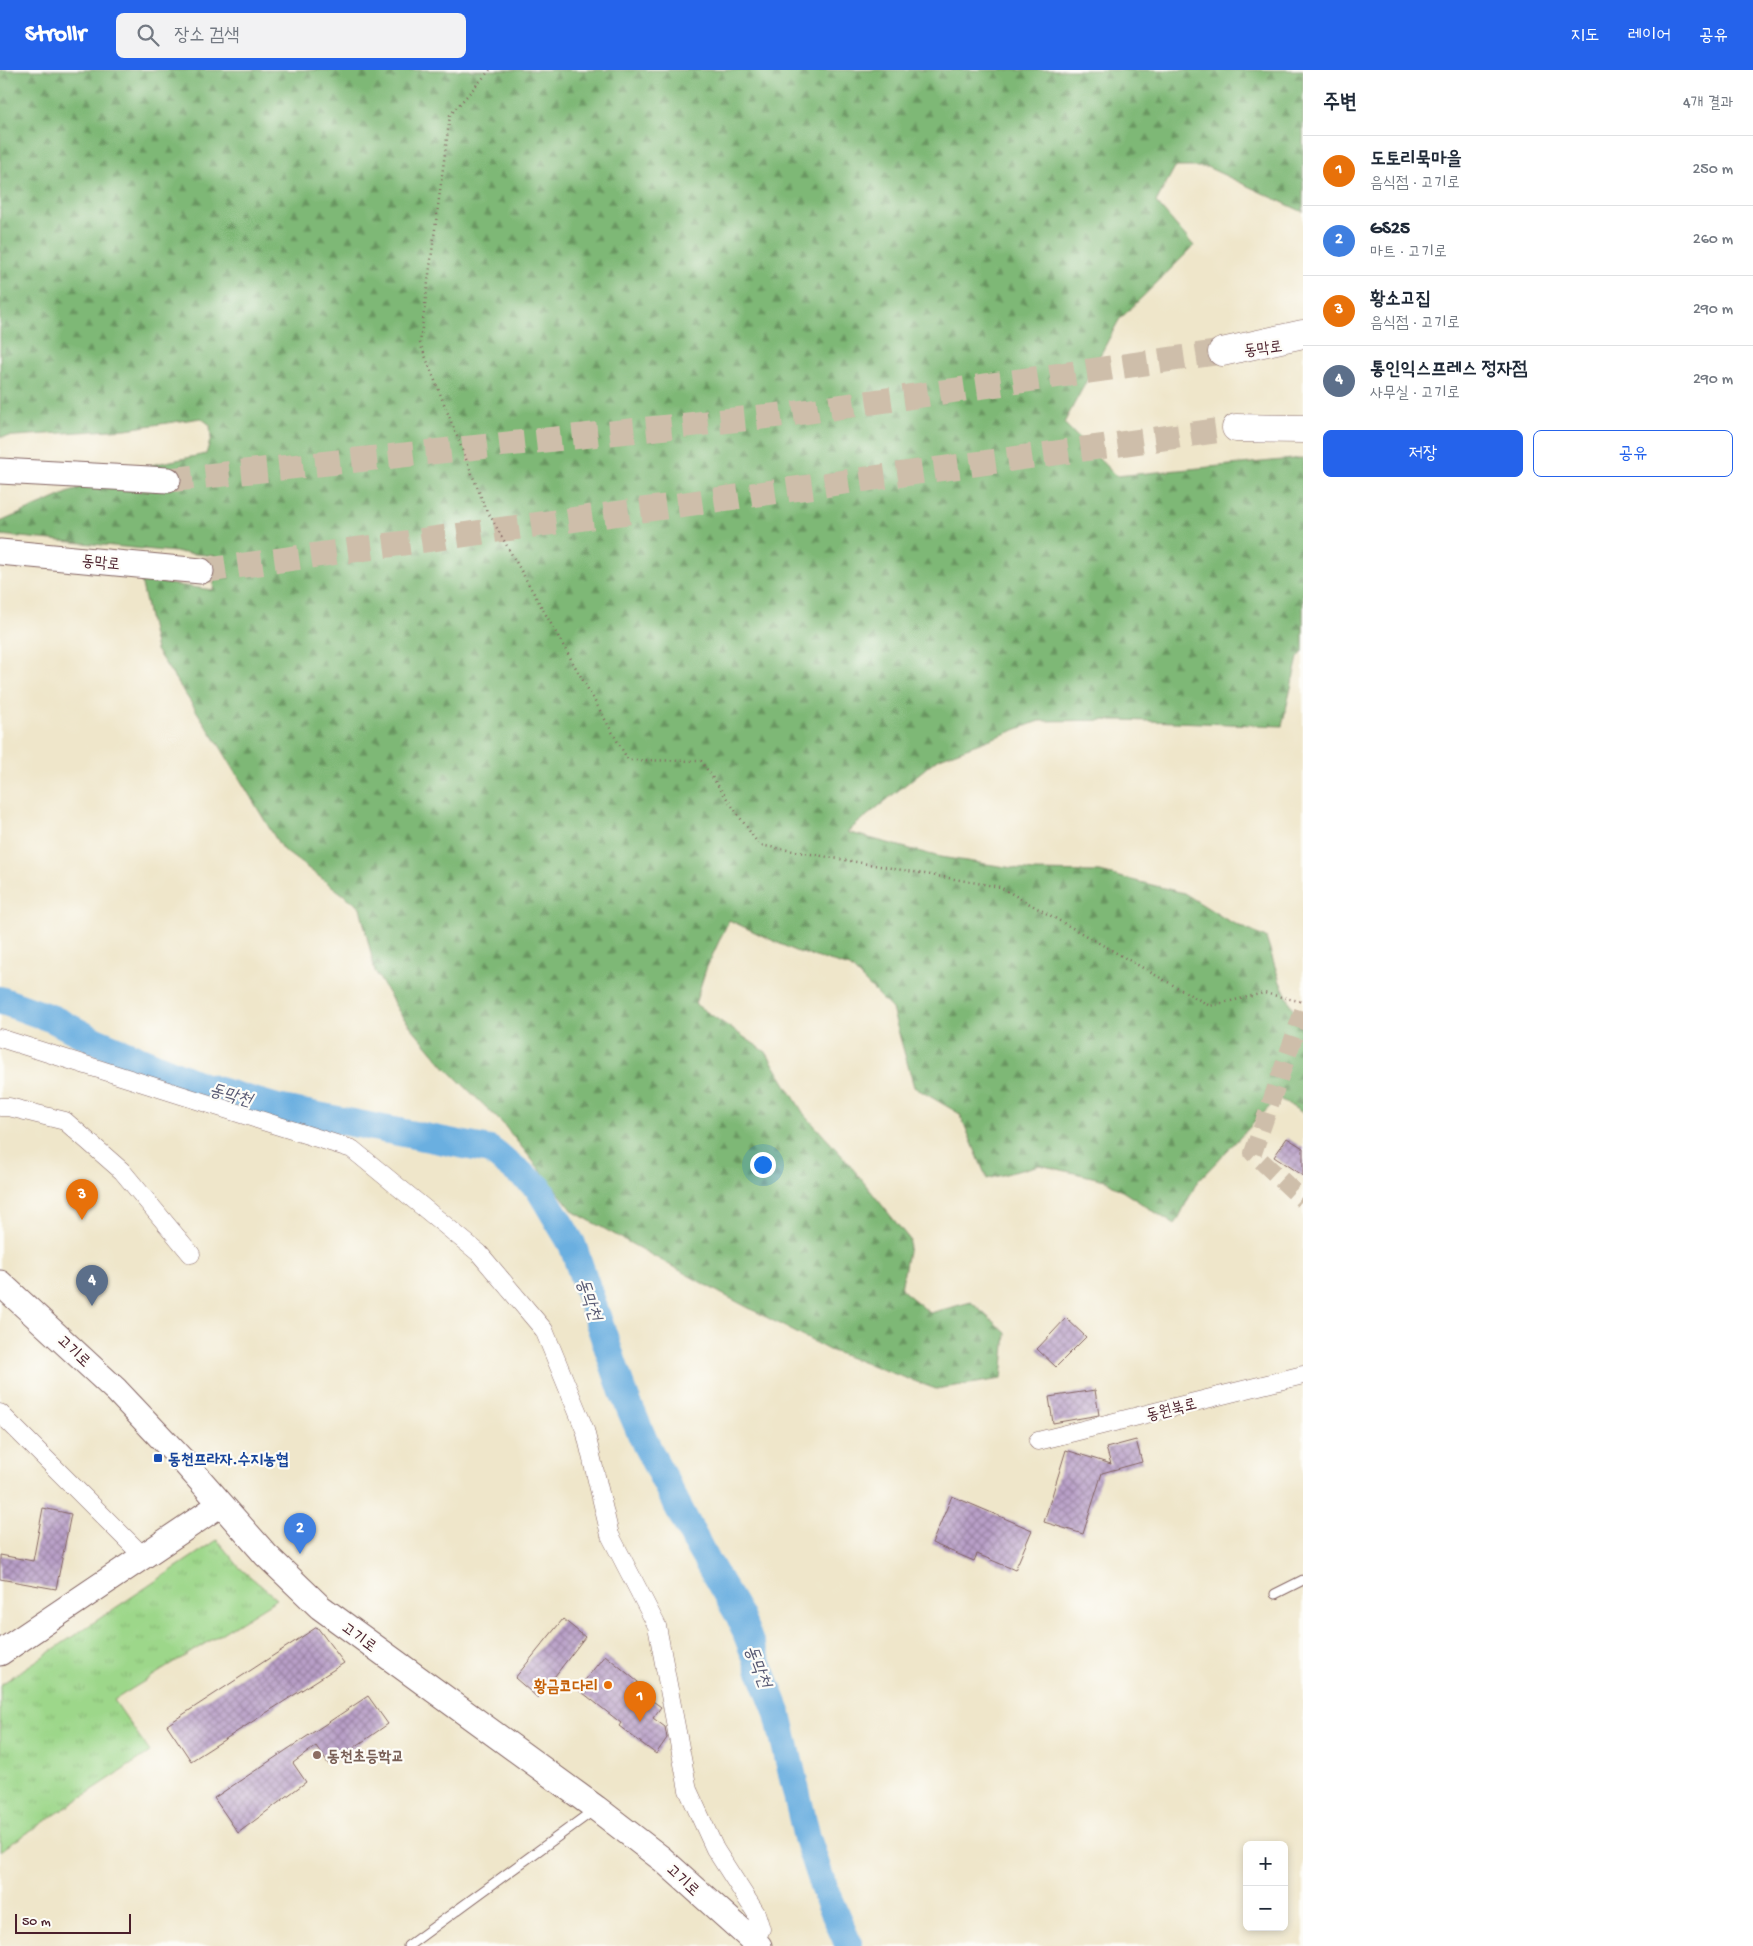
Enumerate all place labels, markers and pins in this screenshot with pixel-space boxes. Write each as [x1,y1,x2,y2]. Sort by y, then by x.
pin: 3 [66,1179,98,1220]
pin: 4 [76,1265,108,1306]
marker: 동천프라자.수지농협 [152,1452,164,1464]
place label: 동천프라자.수지농협 [168,1452,289,1471]
pin: 2 [284,1513,316,1554]
place label: 황금코다리 [534,1678,598,1698]
marker: 황금코다리 [602,1679,614,1691]
pin: 1 [624,1681,656,1722]
marker: 동천초등학교 [311,1749,323,1761]
place label: 동천초등학교 [327,1749,404,1768]

